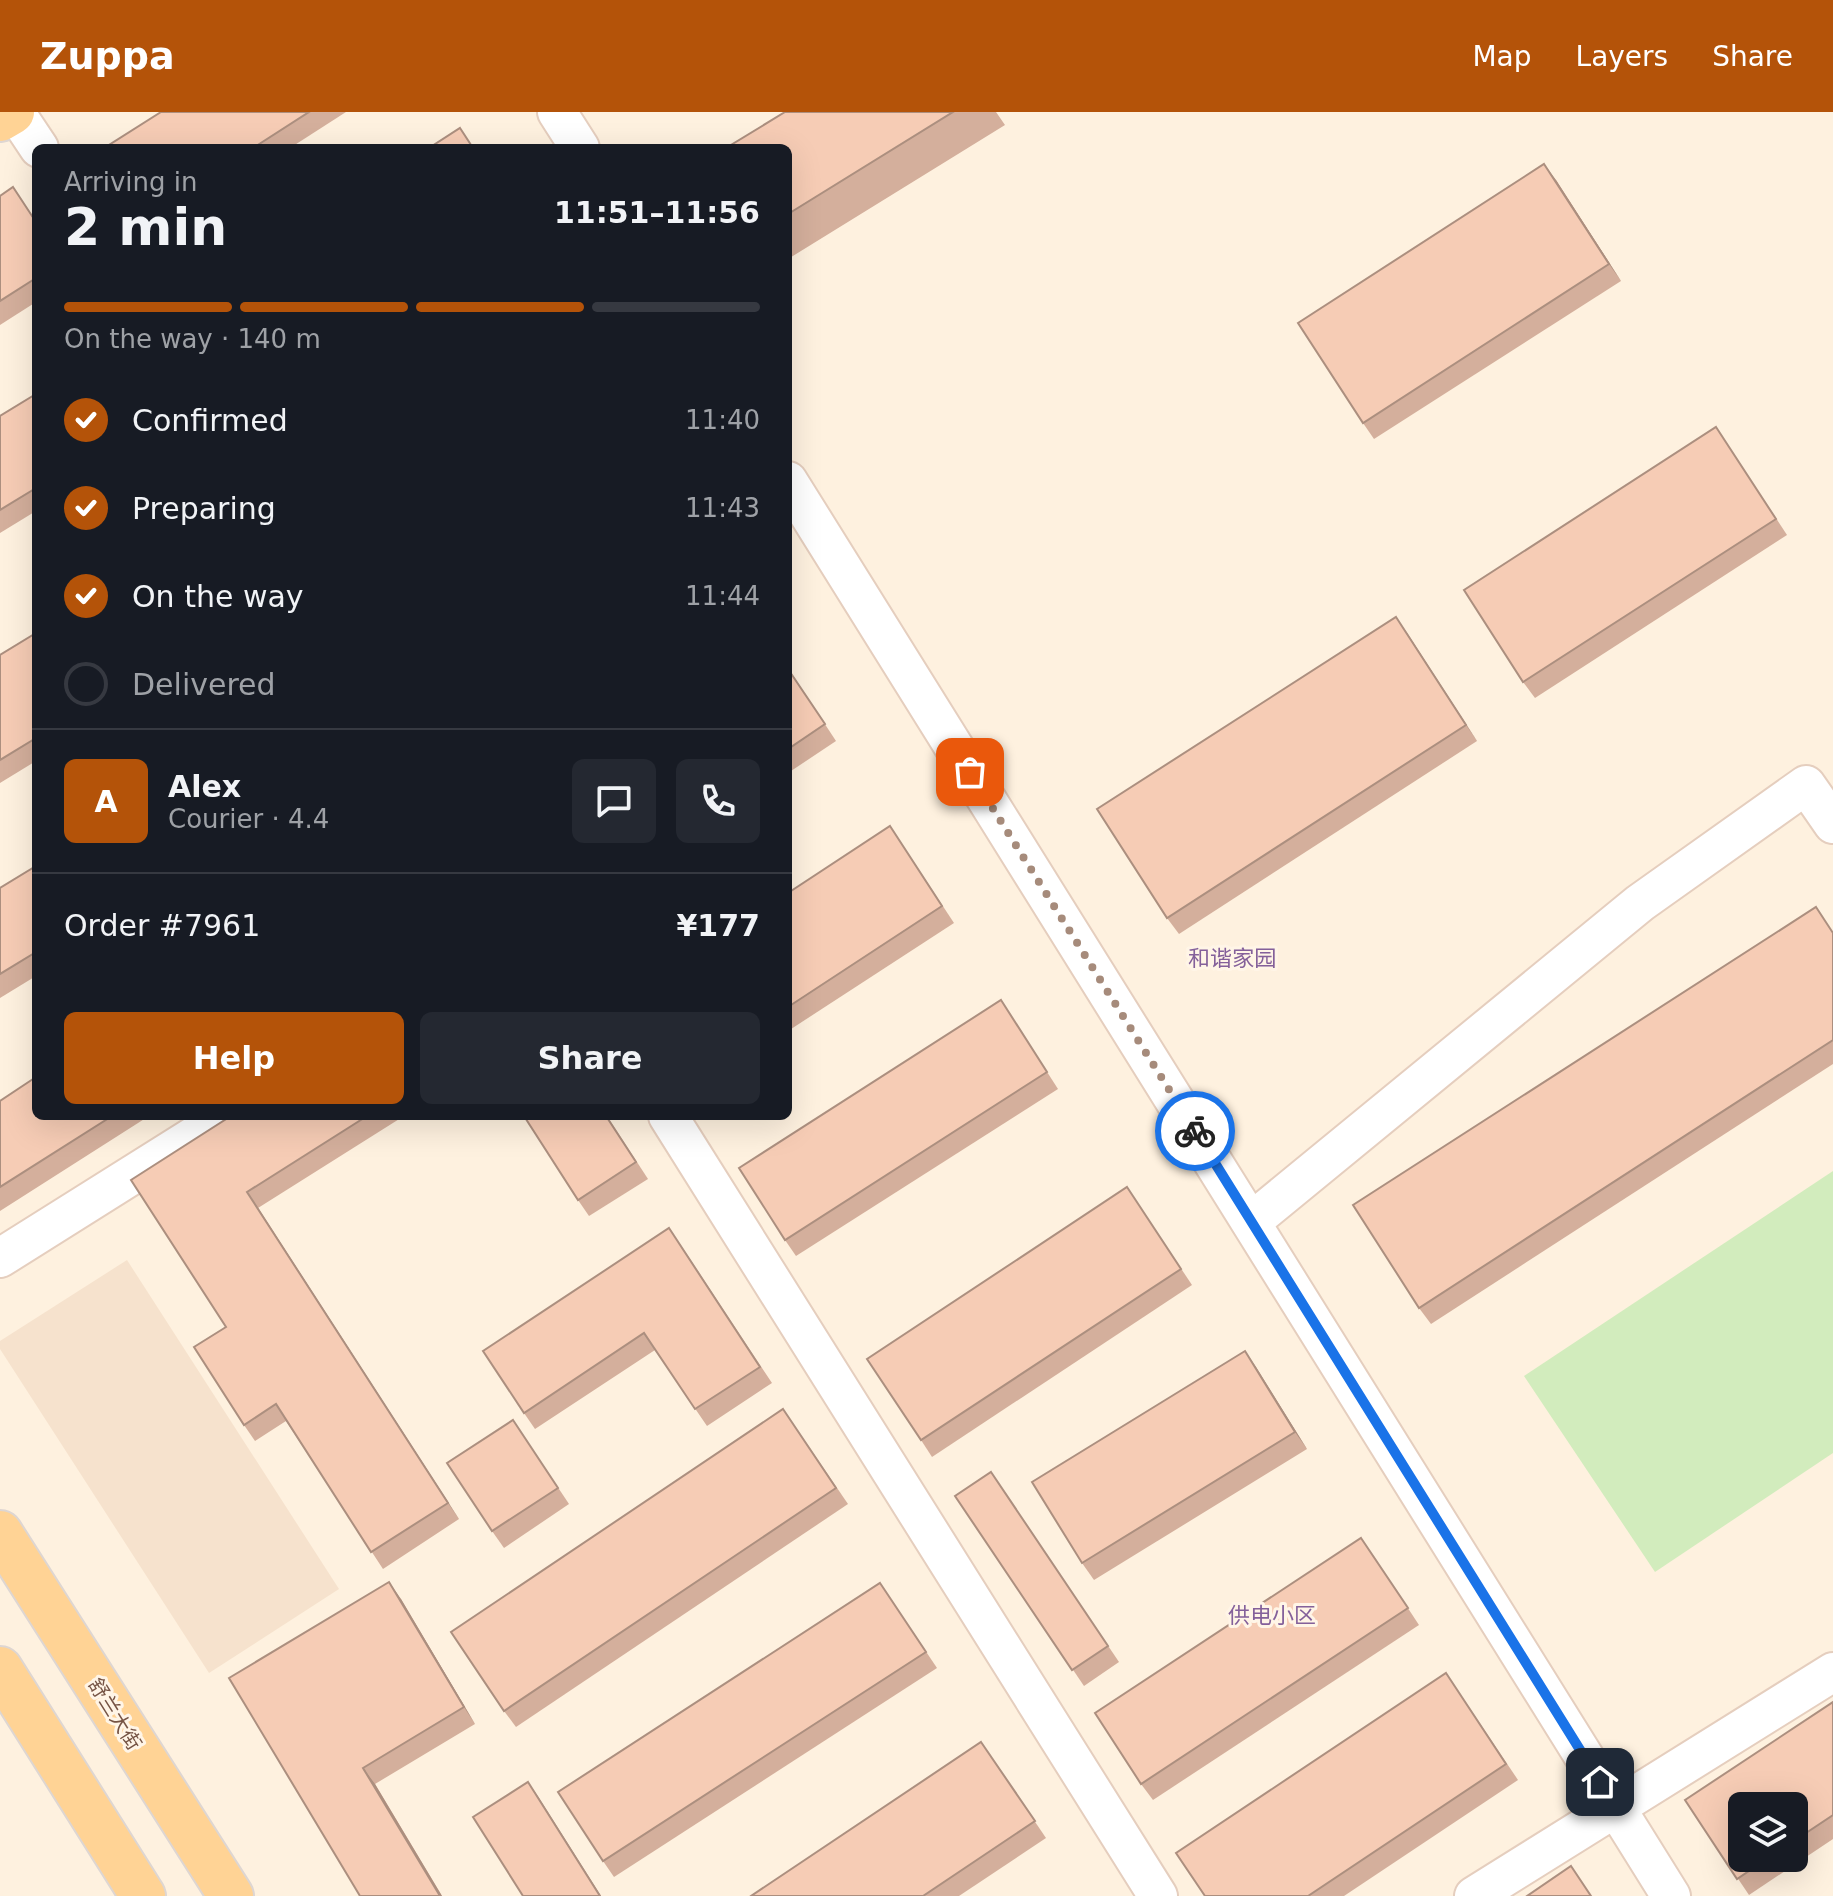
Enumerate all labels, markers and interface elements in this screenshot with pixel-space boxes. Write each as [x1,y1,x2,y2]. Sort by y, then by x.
text: Zuppa [40,34,175,78]
text: Map [1472,40,1532,73]
text: Layers [1576,40,1668,73]
text: Share [1712,40,1793,73]
text: Arriving in [64,167,198,197]
text: 11:51–11:56 [554,195,760,230]
text: 2 min [64,197,227,257]
text: On the way · 140 m [64,324,321,354]
icon: check [64,398,108,442]
text: Confirmed [132,403,288,438]
text: 11:40 [685,405,760,435]
icon: check [64,486,108,530]
text: Preparing [132,491,276,526]
text: 11:43 [685,493,760,523]
icon: check [64,574,108,618]
text: On the way [132,579,304,614]
text: 11:44 [685,581,760,611]
text: Delivered [132,667,276,702]
pin [936,738,1004,806]
icon: bag [948,750,992,794]
button: chat [572,759,656,843]
button: phone [676,759,760,843]
text: Alex [168,769,241,804]
text: A [94,784,118,819]
text: Courier · 4.4 [168,804,329,834]
text: Order #7961 [64,908,260,943]
text: ¥177 [677,908,760,943]
district label: 和谐家园 [1188,946,1276,971]
button: Help [64,1012,404,1104]
button: Share [420,1012,760,1104]
courier [1155,1091,1235,1171]
icon: bike [1173,1109,1217,1153]
district label: 供电小区 [1228,1603,1316,1628]
street label: 舒兰大街 [84,1674,146,1754]
pin [1566,1748,1634,1816]
icon: home [1578,1760,1622,1804]
map controls [1728,1792,1808,1872]
button: layers [1728,1792,1808,1872]

